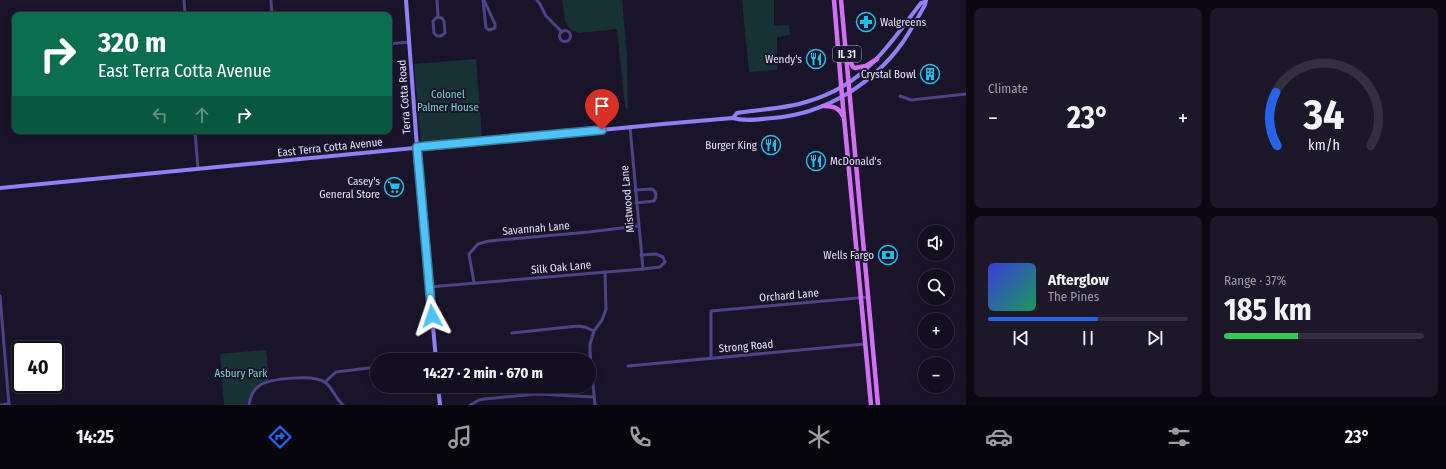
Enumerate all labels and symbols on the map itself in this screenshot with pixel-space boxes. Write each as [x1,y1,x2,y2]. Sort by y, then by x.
pharmacy icon: Walgreens [855,11,877,33]
place label: Walgreens [880,16,926,29]
road number: IL 31 [833,46,861,62]
restaurant icon: Wendy's [805,48,827,70]
place label: Wendy's [765,53,802,66]
street label: Terra Cotta Road [395,59,414,134]
building icon: Crystal Bowl [919,63,941,85]
place label: Crystal Bowl [861,68,916,81]
park label: Colonel Palmer House [417,88,479,114]
pin [585,89,619,130]
restaurant icon: Burger King [760,134,782,156]
street label: East Terra Cotta Avenue [277,136,383,159]
place label: Burger King [705,139,758,152]
restaurant icon: McDonald's [805,150,827,172]
place label: McDonald's [830,155,882,168]
street label: Mistwood Lane [618,165,637,233]
place label: Casey's General Store [319,175,380,201]
supermarket icon: Casey's General Store [383,176,405,198]
street label: Savannah Lane [502,219,570,238]
bank icon: Wells Fargo [877,244,899,266]
place label: Wells Fargo [823,249,874,262]
street label: Silk Oak Lane [531,258,592,277]
street label: Orchard Lane [759,286,819,305]
position arrow [411,295,453,337]
street label: Strong Road [718,338,774,355]
speed limit sign: 40 [12,341,64,393]
park label: Asbury Park [215,367,268,380]

